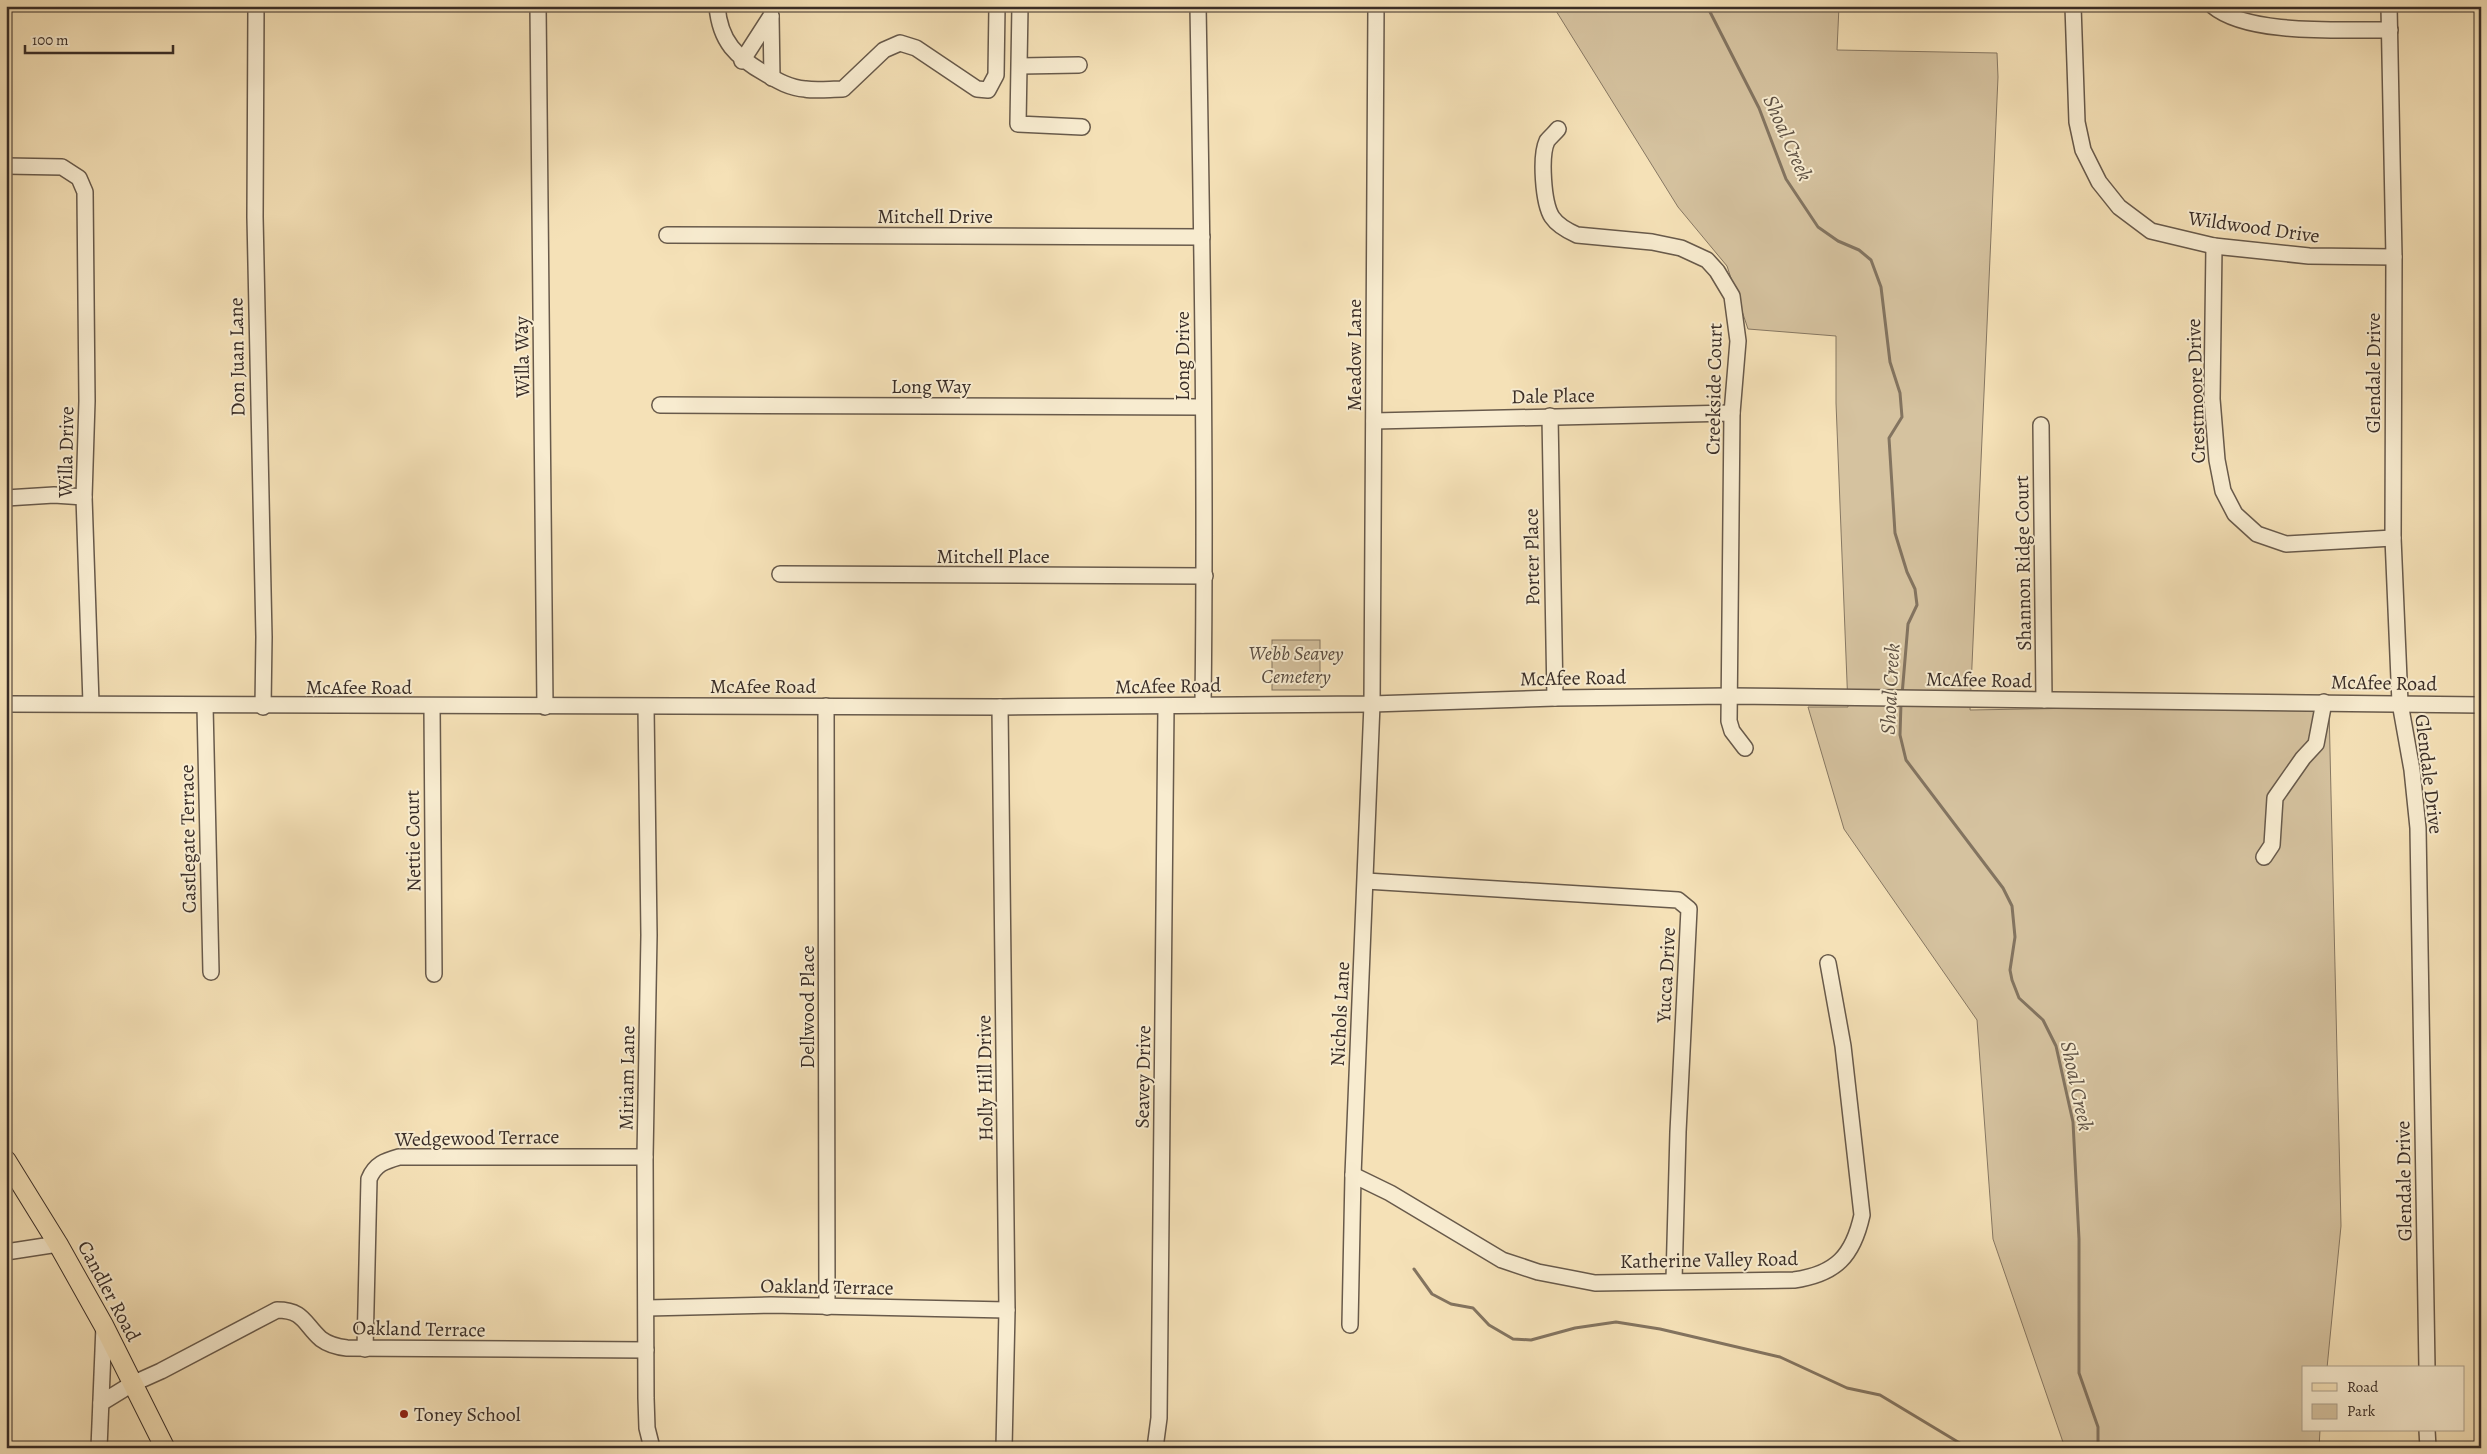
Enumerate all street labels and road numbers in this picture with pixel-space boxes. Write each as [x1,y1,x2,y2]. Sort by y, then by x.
street label: Mitchell Drive [877,203,993,230]
street label: Wildwood Drive [2186,204,2321,250]
street label: Don Juan Lane [222,297,252,417]
street label: Meadow Lane [1341,299,1368,411]
street label: Long Drive [1169,311,1196,401]
street label: Glendale Drive [2360,313,2387,433]
street label: Willa Way [508,315,536,399]
street label: Crestmoore Drive [2180,318,2212,464]
street label: Creekside Court [1699,322,1729,455]
street label: Long Way [891,373,972,400]
street label: Dale Place [1511,382,1595,410]
street label: Willa Drive [52,406,80,499]
street label: Shannon Ridge Court [2008,475,2038,651]
street label: Porter Place [1518,508,1546,606]
street label: Mitchell Place [936,543,1050,570]
street label: McAfee Road [1520,664,1627,692]
street label: McAfee Road [1926,666,2033,694]
street label: McAfee Road [2331,669,2438,697]
street label: McAfee Road [1115,672,1222,700]
street label: McAfee Road [710,673,816,700]
street label: McAfee Road [306,674,412,701]
street label: Glendale Drive [2408,712,2450,836]
street label: Castlegate Terrace [173,764,203,914]
street label: Nettie Court [399,789,427,892]
street label: Yucca Drive [1650,927,1682,1024]
street label: Dellwood Place [794,945,821,1069]
street label: Nichols Lane [1324,961,1356,1067]
street label: Holly Hill Drive [970,1015,1000,1141]
street label: Miriam Lane [613,1025,641,1131]
street label: Seavey Drive [1129,1025,1157,1129]
street label: Glendale Drive [2389,1120,2419,1242]
street label: Wedgewood Terrace [394,1123,560,1153]
street label: Candler Road [71,1236,147,1346]
street label: Katherine Valley Road [1620,1245,1799,1275]
street label: Oakland Terrace [760,1272,894,1302]
street label: Oakland Terrace [352,1314,486,1344]

